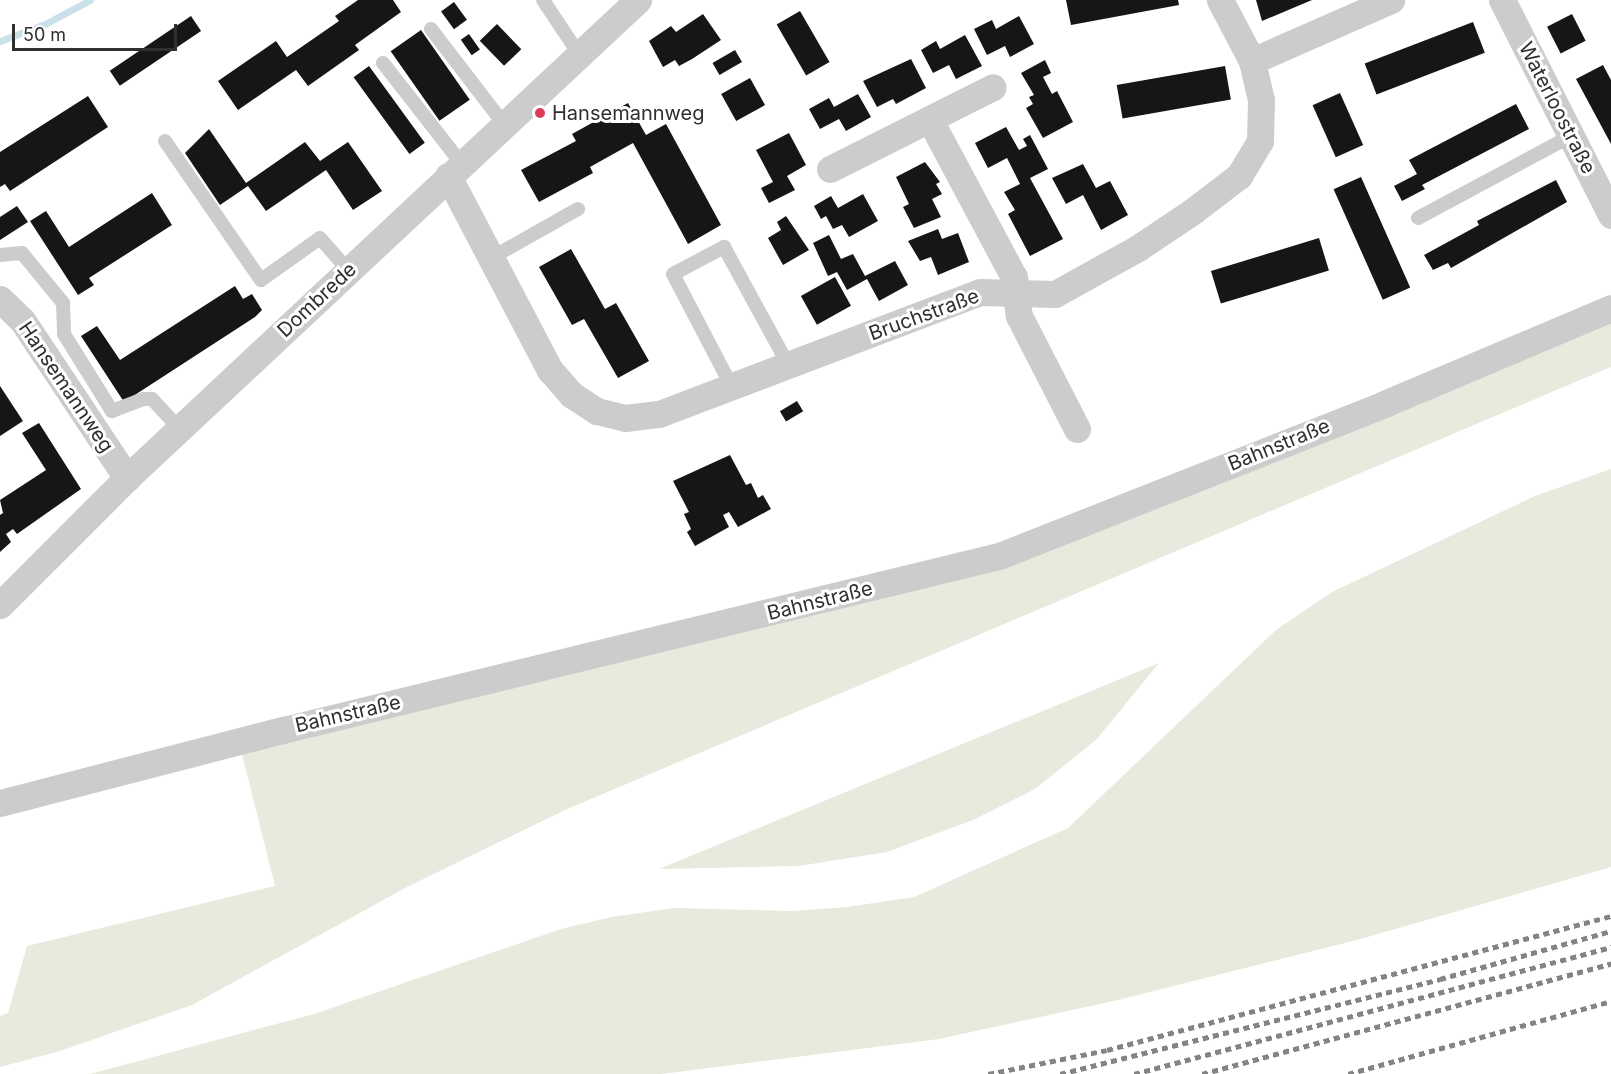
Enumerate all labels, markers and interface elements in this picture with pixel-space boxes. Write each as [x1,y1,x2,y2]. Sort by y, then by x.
scale bar [15,12,180,50]
text: 50 m [23,24,66,45]
street label: Waterloostraße [1514,38,1600,178]
place label: Hansemannweg [552,101,704,125]
marker: Hansemannweg [533,106,547,120]
street label: Dombrede [273,257,361,343]
street label: Bruchstraße [866,284,982,346]
street label: Hansemannweg [13,317,119,457]
street label: Bahnstraße [1225,414,1333,476]
street label: Bahnstraße [765,576,875,626]
street label: Bahnstraße [293,690,403,738]

